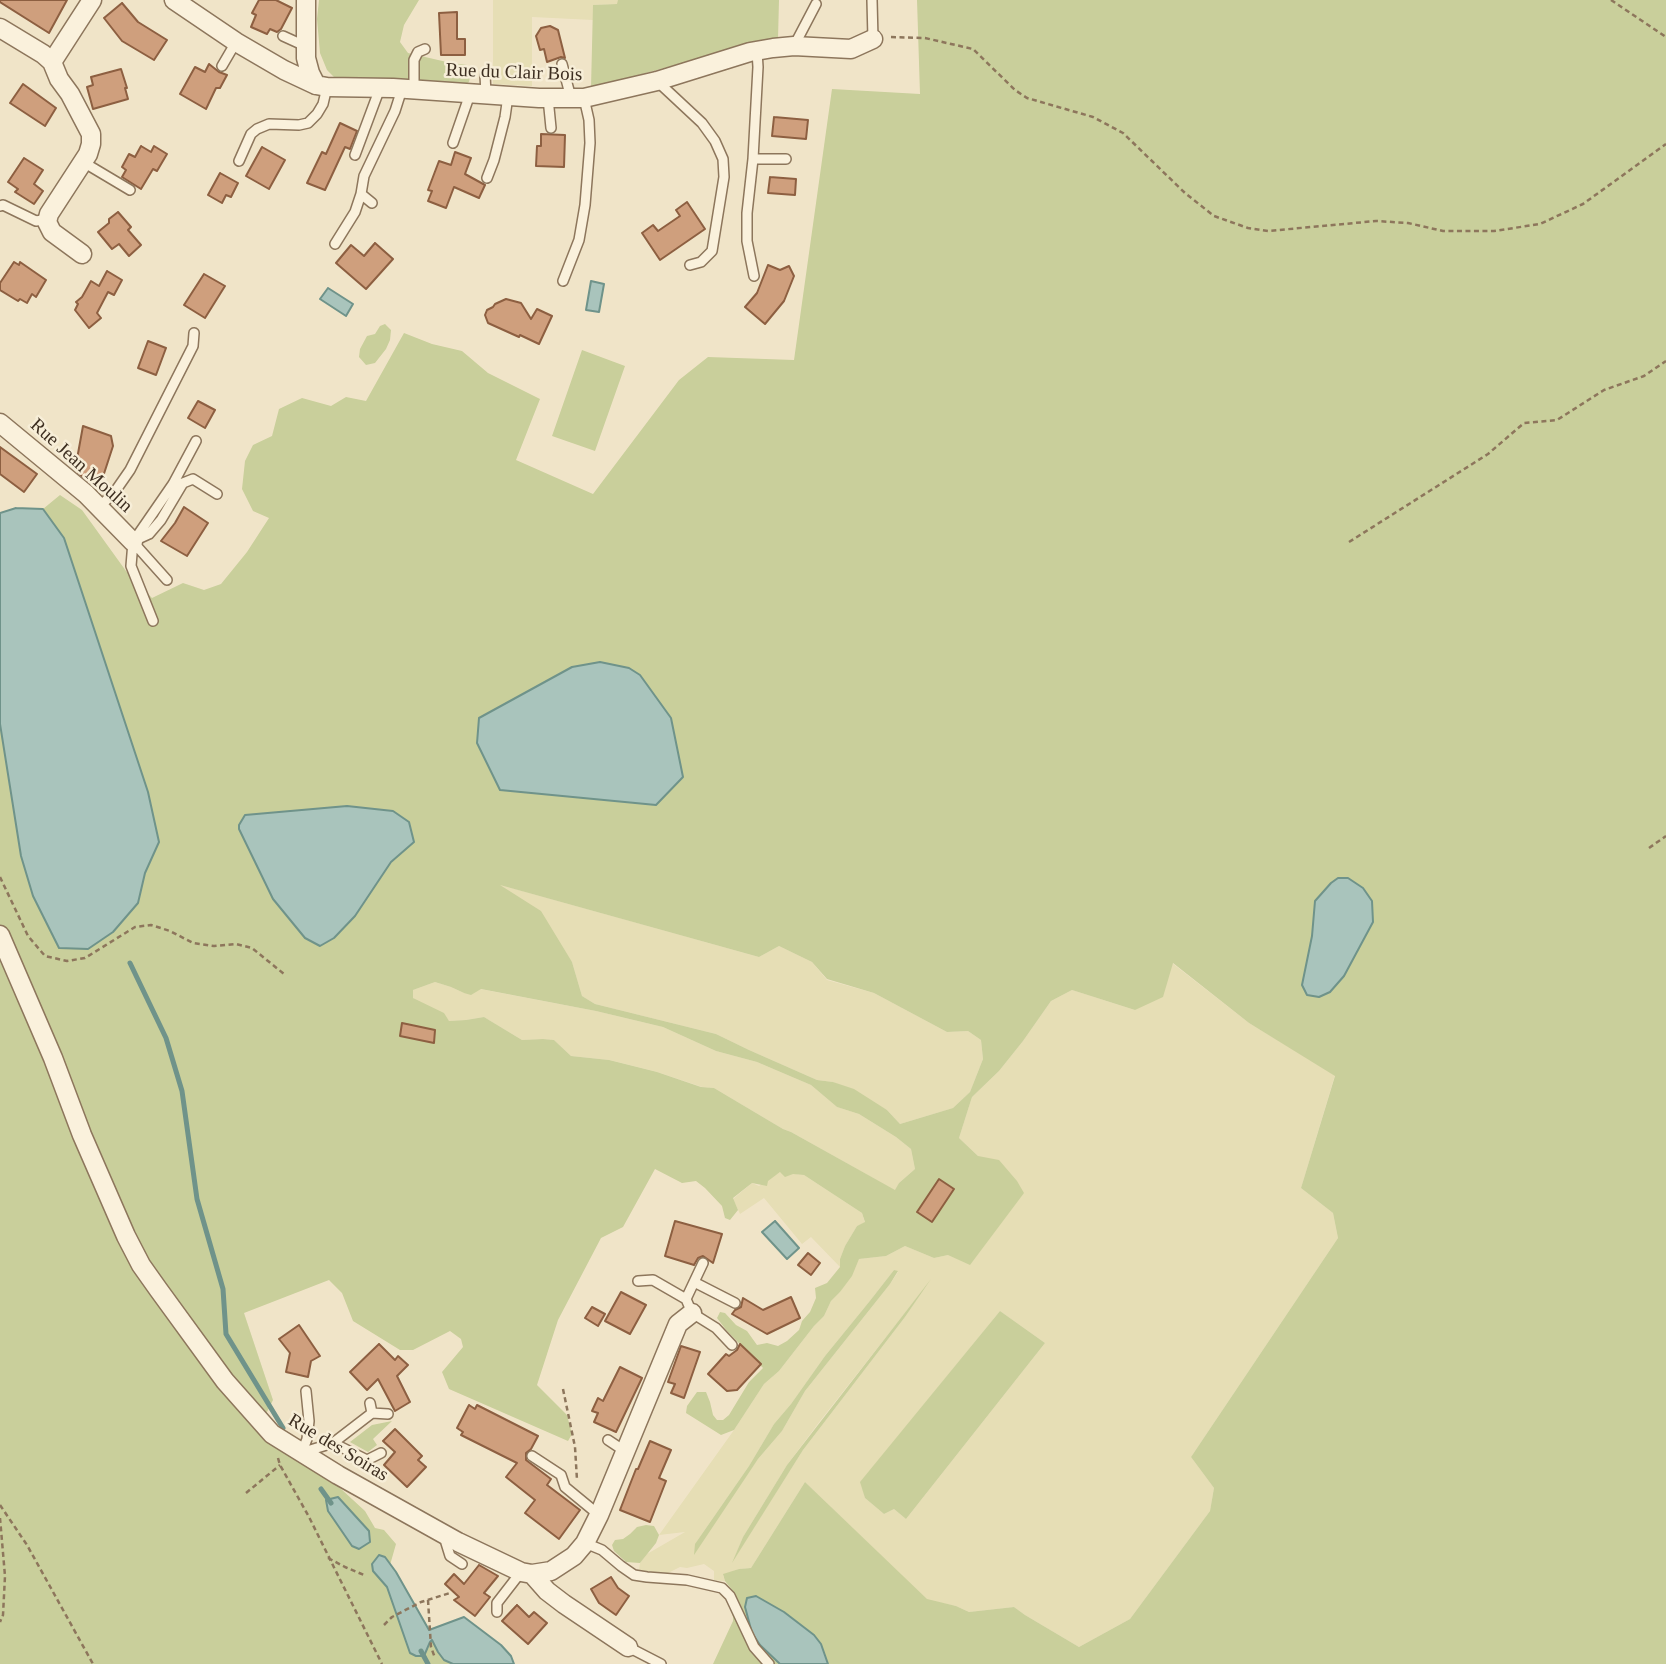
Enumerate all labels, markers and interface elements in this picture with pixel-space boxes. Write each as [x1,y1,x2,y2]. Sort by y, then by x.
street label: Rue du Clair Bois [445,59,583,87]
street label: Rue Jean Moulin [25,414,137,518]
street label: Rue des Soiras [284,1409,392,1487]

